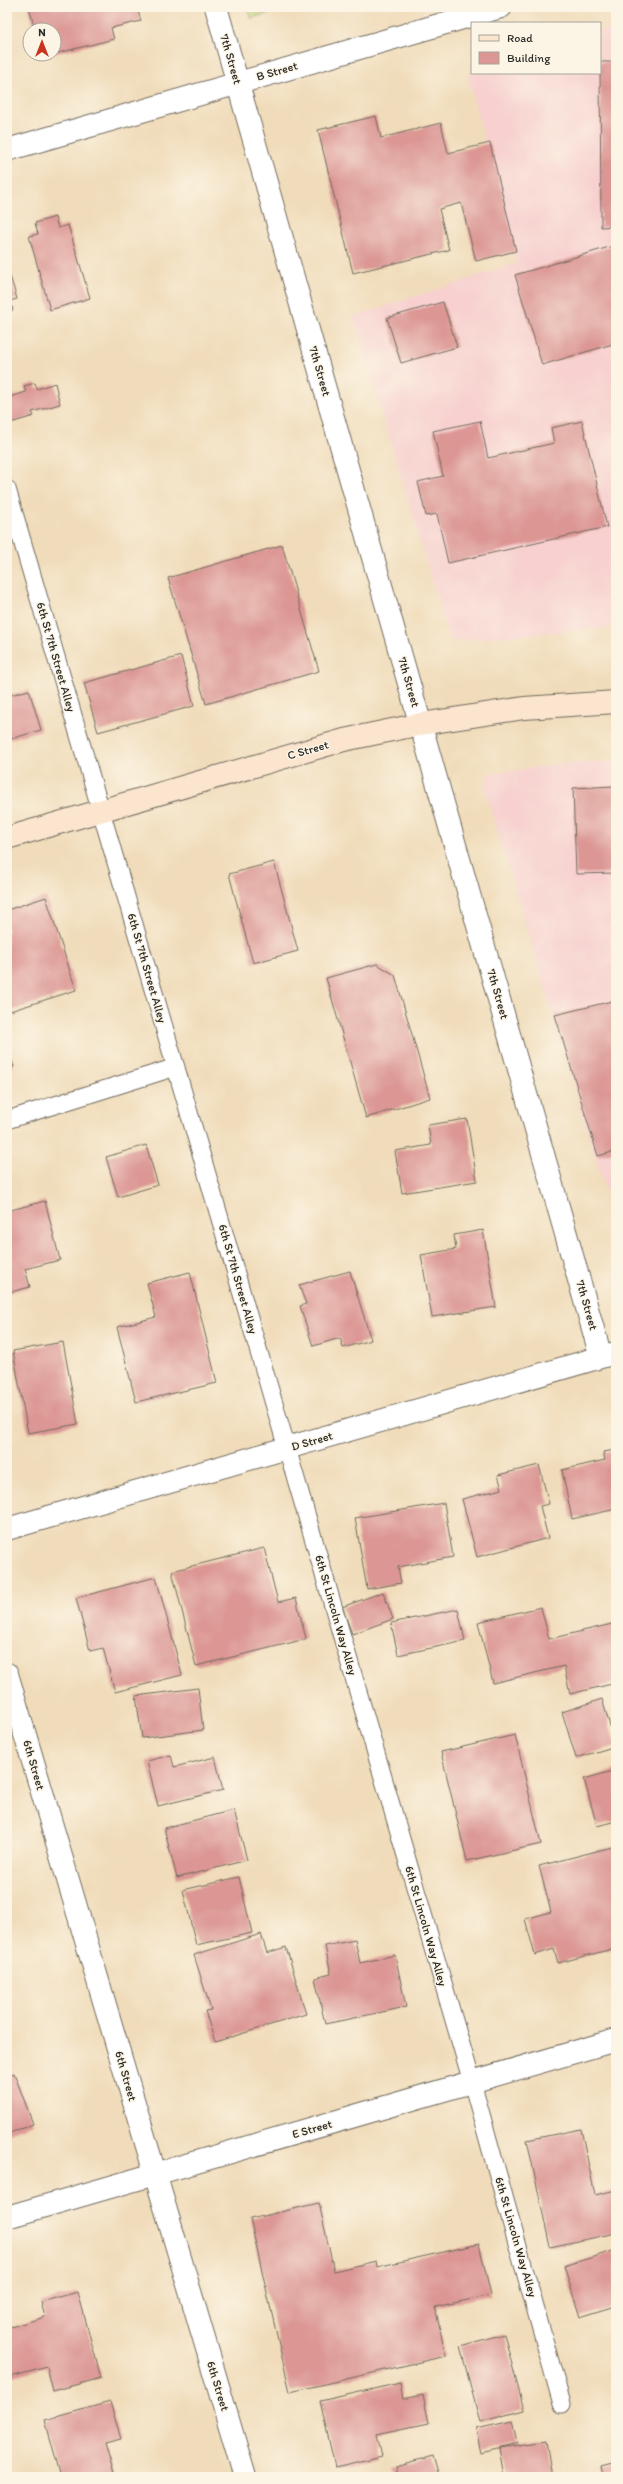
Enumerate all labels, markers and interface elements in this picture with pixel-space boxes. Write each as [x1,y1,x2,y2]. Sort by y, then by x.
north arrow [22,22,62,62]
legend [471,22,601,74]
text: N [38,26,46,39]
text: Road [507,31,533,45]
street label: 7th Street [217,32,245,86]
text: Building [507,51,551,65]
street label: B Street [255,58,300,84]
street label: 7th Street [306,344,334,398]
street label: 6th St 7th Street Alley [34,601,78,714]
street label: 7th Street [395,655,423,709]
street label: C Street [286,737,331,763]
street label: 6th St 7th Street Alley [125,912,169,1025]
street label: 7th Street [484,967,512,1021]
street label: 6th St 7th Street Alley [216,1223,260,1336]
street label: 7th Street [573,1278,601,1332]
street label: D Street [290,1428,335,1454]
street label: 6th St Lincoln Way Alley [312,1553,360,1677]
street label: 6th Street [20,1738,48,1792]
street label: 6th St Lincoln Way Alley [402,1864,450,1988]
street label: 6th Street [112,2049,140,2103]
street label: E Street [290,2116,334,2141]
street label: 6th St Lincoln Way Alley [492,2175,540,2299]
street label: 6th Street [204,2359,232,2413]

